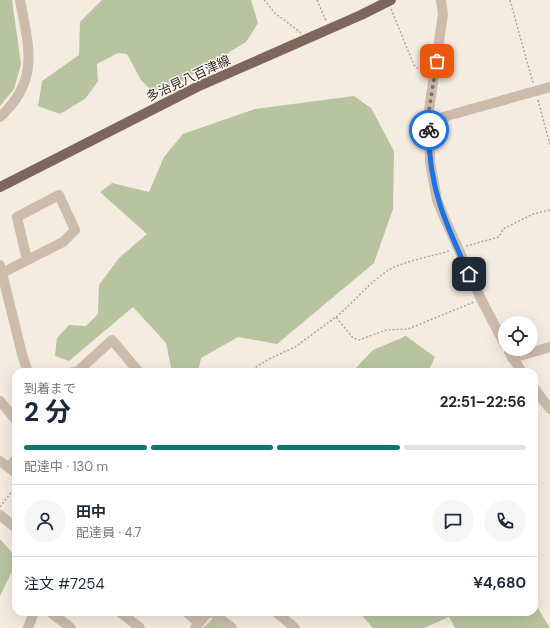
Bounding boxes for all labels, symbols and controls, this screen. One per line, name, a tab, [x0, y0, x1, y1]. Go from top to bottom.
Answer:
pin	[420, 44, 454, 78]
icon: bag	[426, 50, 448, 72]
street label: 多治見八百津線	[143, 52, 233, 105]
courier	[409, 110, 449, 150]
icon: bike	[418, 119, 440, 141]
pin	[452, 257, 486, 291]
icon: home	[458, 263, 480, 285]
map controls	[498, 316, 538, 356]
button: locate	[498, 316, 538, 356]
text: 到着まで	[24, 380, 76, 397]
text: 22:51–22:56	[440, 392, 526, 412]
text: 2 分	[24, 395, 71, 429]
text: 配達中 · 130 m	[24, 458, 108, 475]
button: person	[24, 500, 66, 542]
button: chat	[432, 500, 474, 542]
button: phone	[484, 500, 526, 542]
text: 田中	[76, 502, 106, 522]
text: 配達員 · 4.7	[76, 524, 142, 541]
text: ¥4,680	[473, 573, 526, 593]
text: 注文 #7254	[24, 574, 105, 594]

